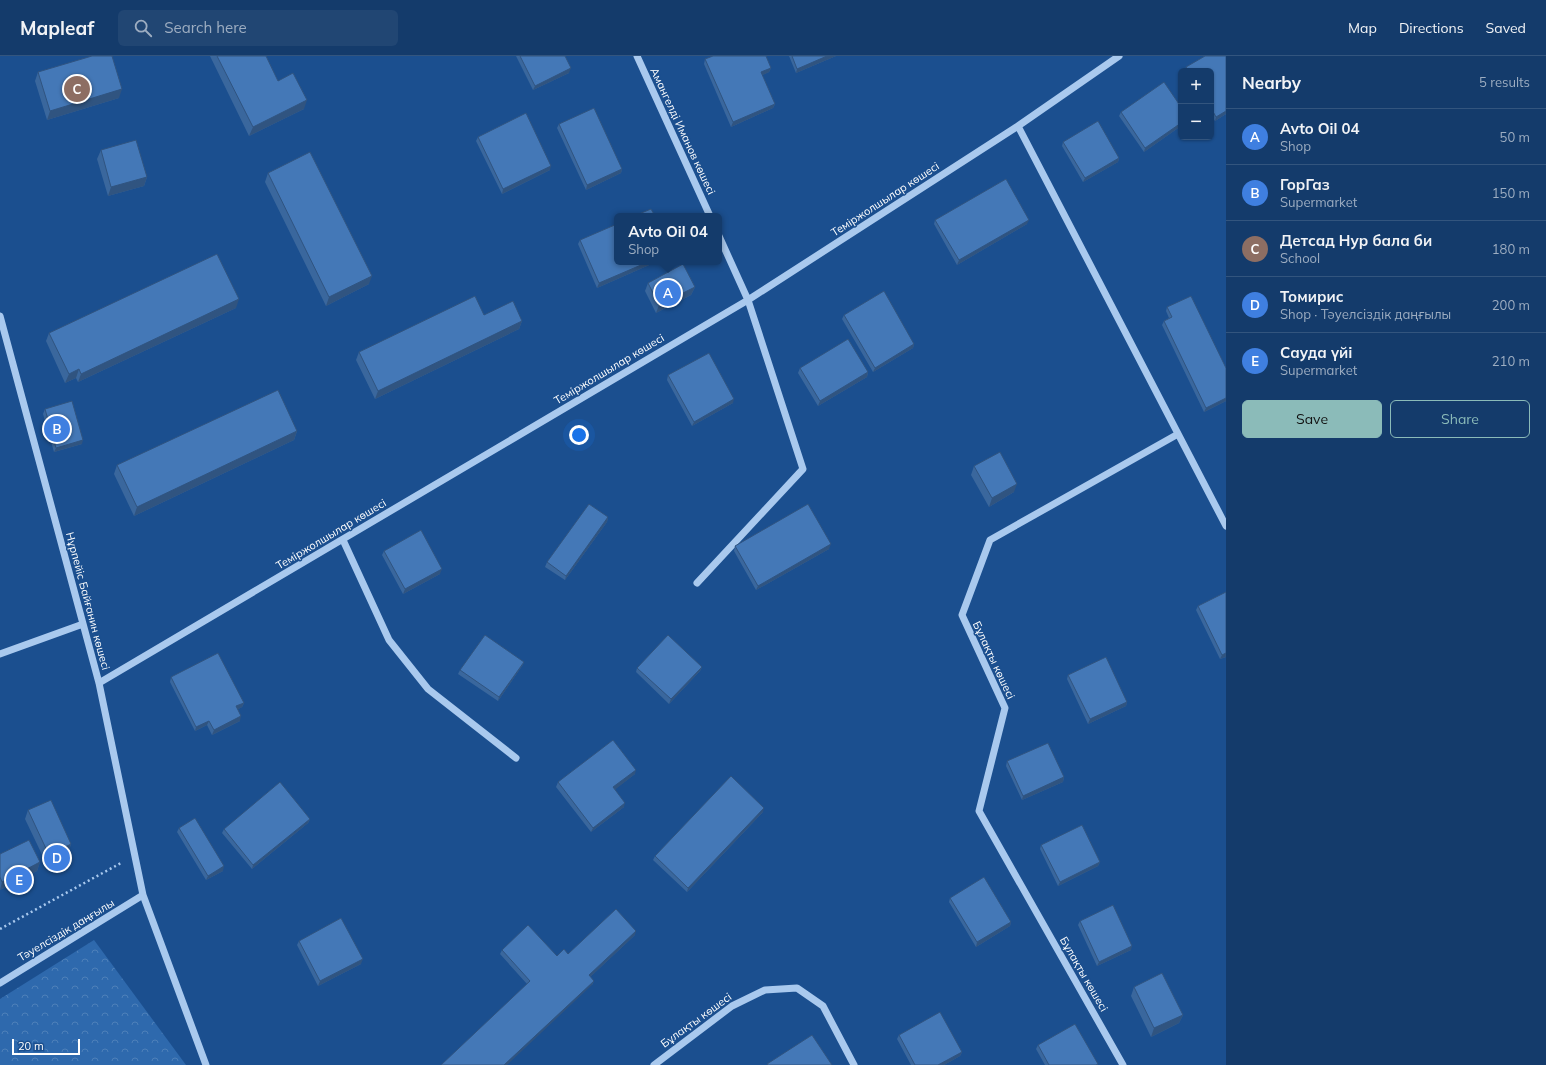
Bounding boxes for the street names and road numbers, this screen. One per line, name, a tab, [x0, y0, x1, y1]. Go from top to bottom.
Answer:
street label: Амангелді Иманов көшесі	[647, 65, 719, 197]
street label: Теміржолшылар көшесі	[828, 159, 942, 239]
street label: Теміржолшылар көшесі	[551, 331, 667, 407]
street label: Теміржолшылар көшесі	[273, 496, 389, 572]
street label: Нұрпейіс Байғанин көшесі	[63, 531, 113, 671]
street label: Бұлақты көшесі	[970, 619, 1018, 701]
street label: Тәуелсіздік даңғылы	[15, 896, 117, 964]
street label: Бұлақты көшесі	[1057, 934, 1111, 1014]
street label: Бұлақты көшесі	[658, 990, 734, 1050]

